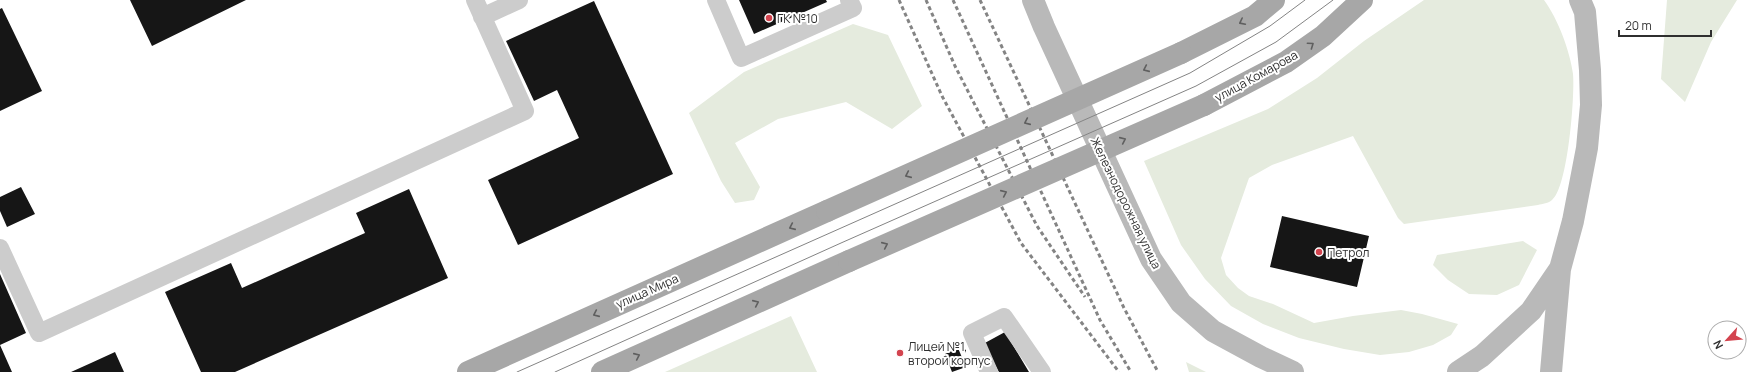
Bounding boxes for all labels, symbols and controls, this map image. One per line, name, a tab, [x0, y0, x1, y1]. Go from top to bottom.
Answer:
place label: ГК №10	[777, 10, 818, 27]
scale bar	[1619, 12, 1711, 38]
marker: ГК №10	[764, 13, 774, 23]
text: 20 m	[1625, 17, 1652, 34]
one-way arrow	[1239, 18, 1246, 25]
one-way arrow	[1306, 43, 1313, 50]
street label: улица Комарова	[1212, 46, 1300, 106]
one-way arrow	[1142, 64, 1150, 72]
one-way arrow	[1024, 117, 1031, 125]
street label: Железнодорожная улица	[1087, 134, 1165, 272]
one-way arrow	[1119, 137, 1126, 145]
one-way arrow	[905, 170, 913, 178]
one-way arrow	[999, 190, 1007, 198]
one-way arrow	[788, 222, 796, 230]
one-way arrow	[880, 242, 888, 250]
place label: Петрол	[1327, 244, 1370, 261]
marker: Петрол	[1314, 247, 1324, 257]
street label: улица Мира	[613, 270, 681, 312]
one-way arrow	[752, 300, 759, 308]
one-way arrow	[593, 310, 600, 318]
north arrow	[1707, 320, 1747, 360]
place label: Лицей №1, второй корпус	[908, 338, 991, 369]
text: N	[1709, 338, 1726, 352]
marker: Лицей №1, второй корпус	[895, 348, 905, 358]
one-way arrow	[633, 353, 641, 361]

